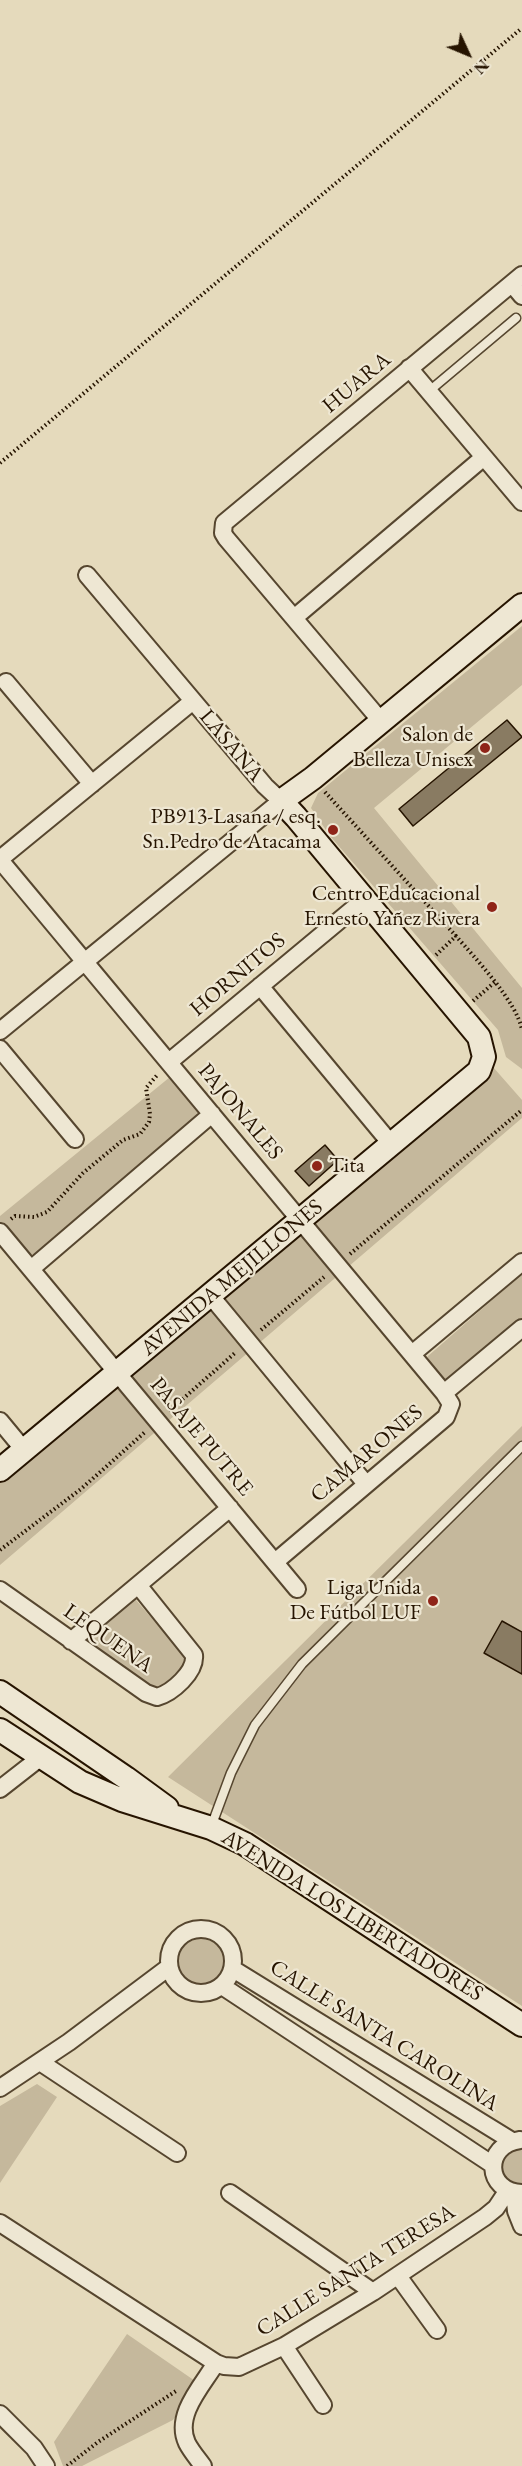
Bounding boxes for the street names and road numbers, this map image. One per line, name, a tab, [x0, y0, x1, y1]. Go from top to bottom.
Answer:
street label: HUARA	[317, 347, 397, 419]
street label: LASANA	[193, 705, 269, 787]
street label: HORNITOS	[185, 927, 291, 1023]
street label: PAJONALES	[192, 1058, 288, 1166]
street label: AVENIDA MEJILLONES	[136, 1194, 328, 1362]
street label: PASAJE PUTRE	[144, 1372, 258, 1502]
street label: CAMARONES	[305, 1399, 429, 1509]
street label: LEQUENA	[58, 1599, 158, 1679]
street label: AVENIDA LOS LIBERTADORES	[217, 1825, 487, 2007]
street label: CALLE SANTA CAROLINA	[265, 1955, 503, 2117]
street label: CALLE SANTA TERESA	[252, 2199, 460, 2343]

